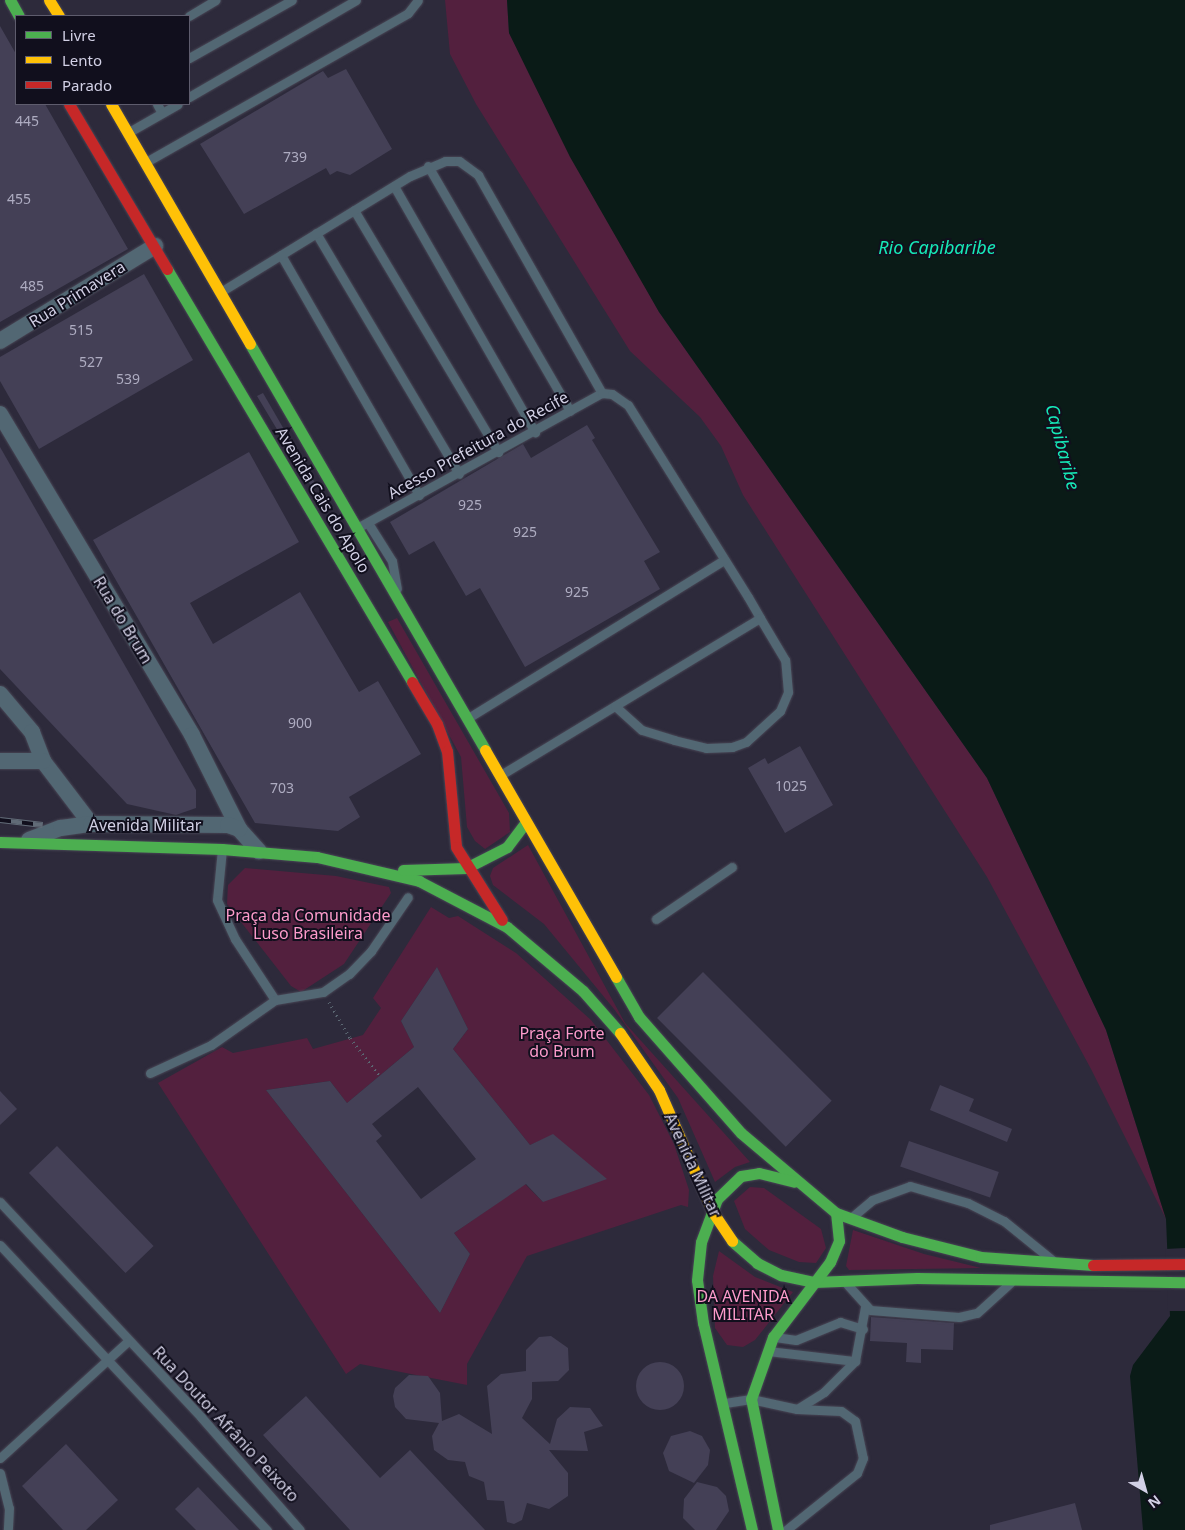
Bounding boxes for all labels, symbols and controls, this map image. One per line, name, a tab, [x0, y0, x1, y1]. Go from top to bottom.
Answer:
legend	[15, 15, 190, 105]
text: Livre	[62, 25, 96, 45]
text: Lento	[62, 50, 102, 70]
text: Parado	[62, 75, 112, 95]
house number: 445	[15, 113, 39, 129]
house number: 739	[283, 149, 307, 165]
house number: 455	[7, 191, 31, 207]
water label: Rio Capibaribe	[878, 236, 996, 258]
street label: Rua Primavera	[25, 257, 129, 331]
house number: 485	[20, 278, 44, 294]
house number: 515	[69, 322, 93, 338]
house number: 527	[79, 354, 103, 370]
house number: 539	[116, 371, 140, 387]
street label: Acesso Prefeitura do Recife	[384, 387, 572, 503]
water label: Capibaribe	[1041, 402, 1085, 492]
street label: Avenida Cais do Apolo	[272, 424, 374, 576]
house number: 925	[458, 497, 482, 513]
house number: 925	[513, 524, 537, 540]
street label: Rua do Brum	[89, 573, 157, 667]
house number: 925	[565, 584, 589, 600]
house number: 900	[288, 715, 312, 731]
house number: 1025	[775, 778, 807, 794]
house number: 703	[270, 780, 294, 796]
street label: Avenida Militar	[89, 815, 201, 835]
park label: Praça da Comunidade Luso Brasileira	[225, 905, 391, 943]
park label: Praça Forte do Brum	[519, 1023, 605, 1061]
street label: Avenida Militar	[661, 1110, 725, 1220]
park label: DA AVENIDA MILITAR	[697, 1286, 789, 1324]
street label: Rua Doutor Afrânio Peixoto	[149, 1342, 303, 1506]
north arrow	[1120, 1465, 1170, 1515]
text: N	[1144, 1491, 1165, 1513]

